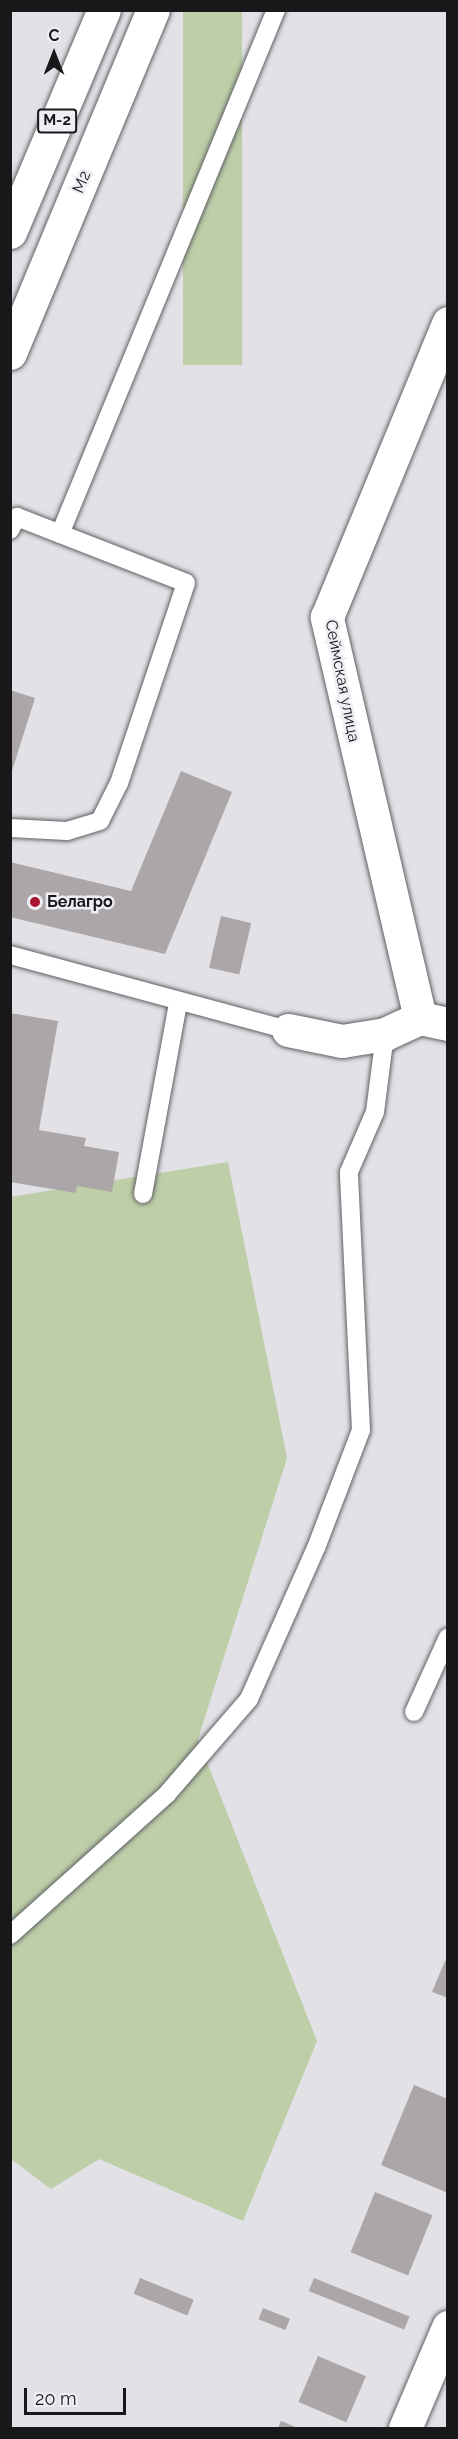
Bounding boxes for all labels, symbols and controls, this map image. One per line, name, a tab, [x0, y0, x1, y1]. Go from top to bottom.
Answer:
north arrow	[24, 24, 84, 84]
text: С	[49, 26, 59, 45]
road number: М-2	[36, 109, 78, 133]
street label: М2	[69, 168, 95, 196]
street label: Сеймская улица	[321, 618, 363, 744]
place label: Белагро	[47, 892, 113, 912]
marker: Белагро	[28, 895, 42, 909]
scale bar	[27, 2376, 129, 2414]
text: 20 m	[35, 2388, 77, 2409]

